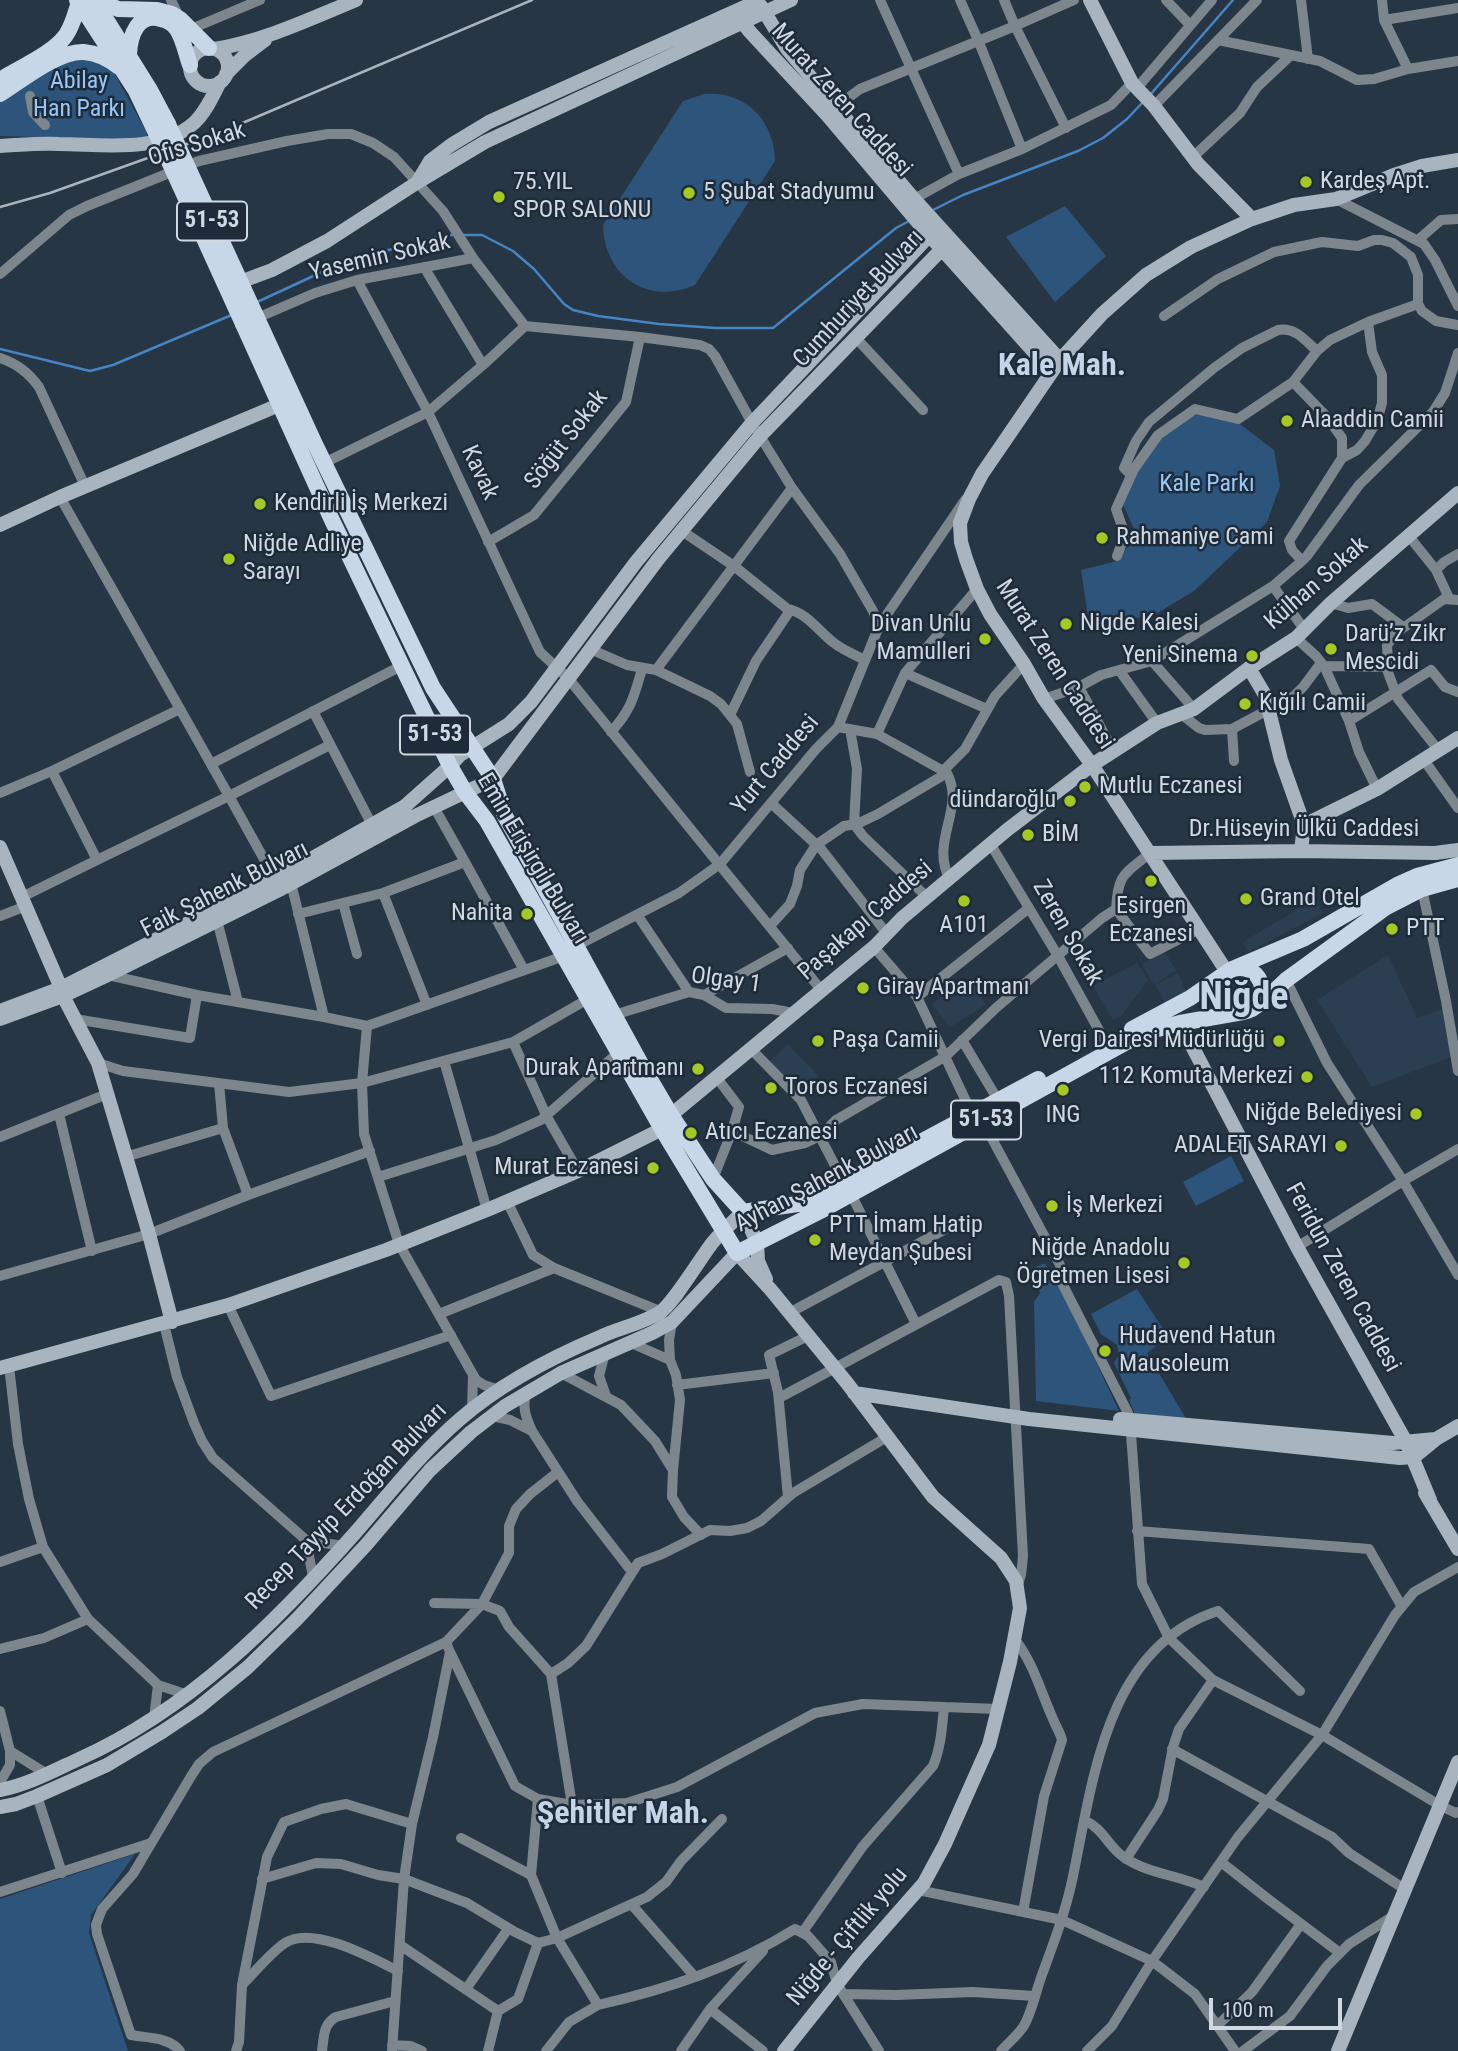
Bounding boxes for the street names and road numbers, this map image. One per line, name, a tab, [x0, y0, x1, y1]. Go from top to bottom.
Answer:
street label: Murat Zeren Caddesi	[765, 18, 917, 184]
street label: Ofis Sokak	[145, 117, 249, 173]
road number: 51-53	[177, 202, 247, 241]
street label: Cumhuriyet Bulvarı	[788, 224, 930, 374]
street label: Yasemin Sokak	[307, 228, 453, 288]
street label: Söğüt Sokak	[519, 385, 615, 495]
street label: Kavak	[454, 441, 504, 505]
street label: Külhan Sokak	[1259, 531, 1375, 637]
street label: Murat Zeren Caddesi	[988, 575, 1120, 755]
street label: Yurt Caddesi	[726, 709, 826, 821]
road number: 51-53	[400, 716, 470, 754]
street label: Emin Erişirgil Bulvarı	[470, 768, 594, 950]
street label: Dr.Hüseyin Ülkü Caddesi	[1189, 816, 1419, 844]
street label: Faik Şahenk Bulvarı	[137, 835, 313, 945]
street label: Paşakapı Caddesi	[793, 855, 939, 987]
street label: Zeren Sokak	[1025, 875, 1109, 991]
street label: Olgay 1	[689, 962, 763, 1000]
road number: 51-53	[951, 1100, 1021, 1140]
street label: Ayhan Şahenk Bulvarı	[731, 1119, 923, 1239]
street label: Feridun Zeren Caddesi	[1278, 1178, 1406, 1378]
street label: Recep Tayyip Erdoğan Bulvarı	[240, 1397, 454, 1617]
street label: Niğde - Çiftlik yolu	[782, 1862, 914, 2012]

